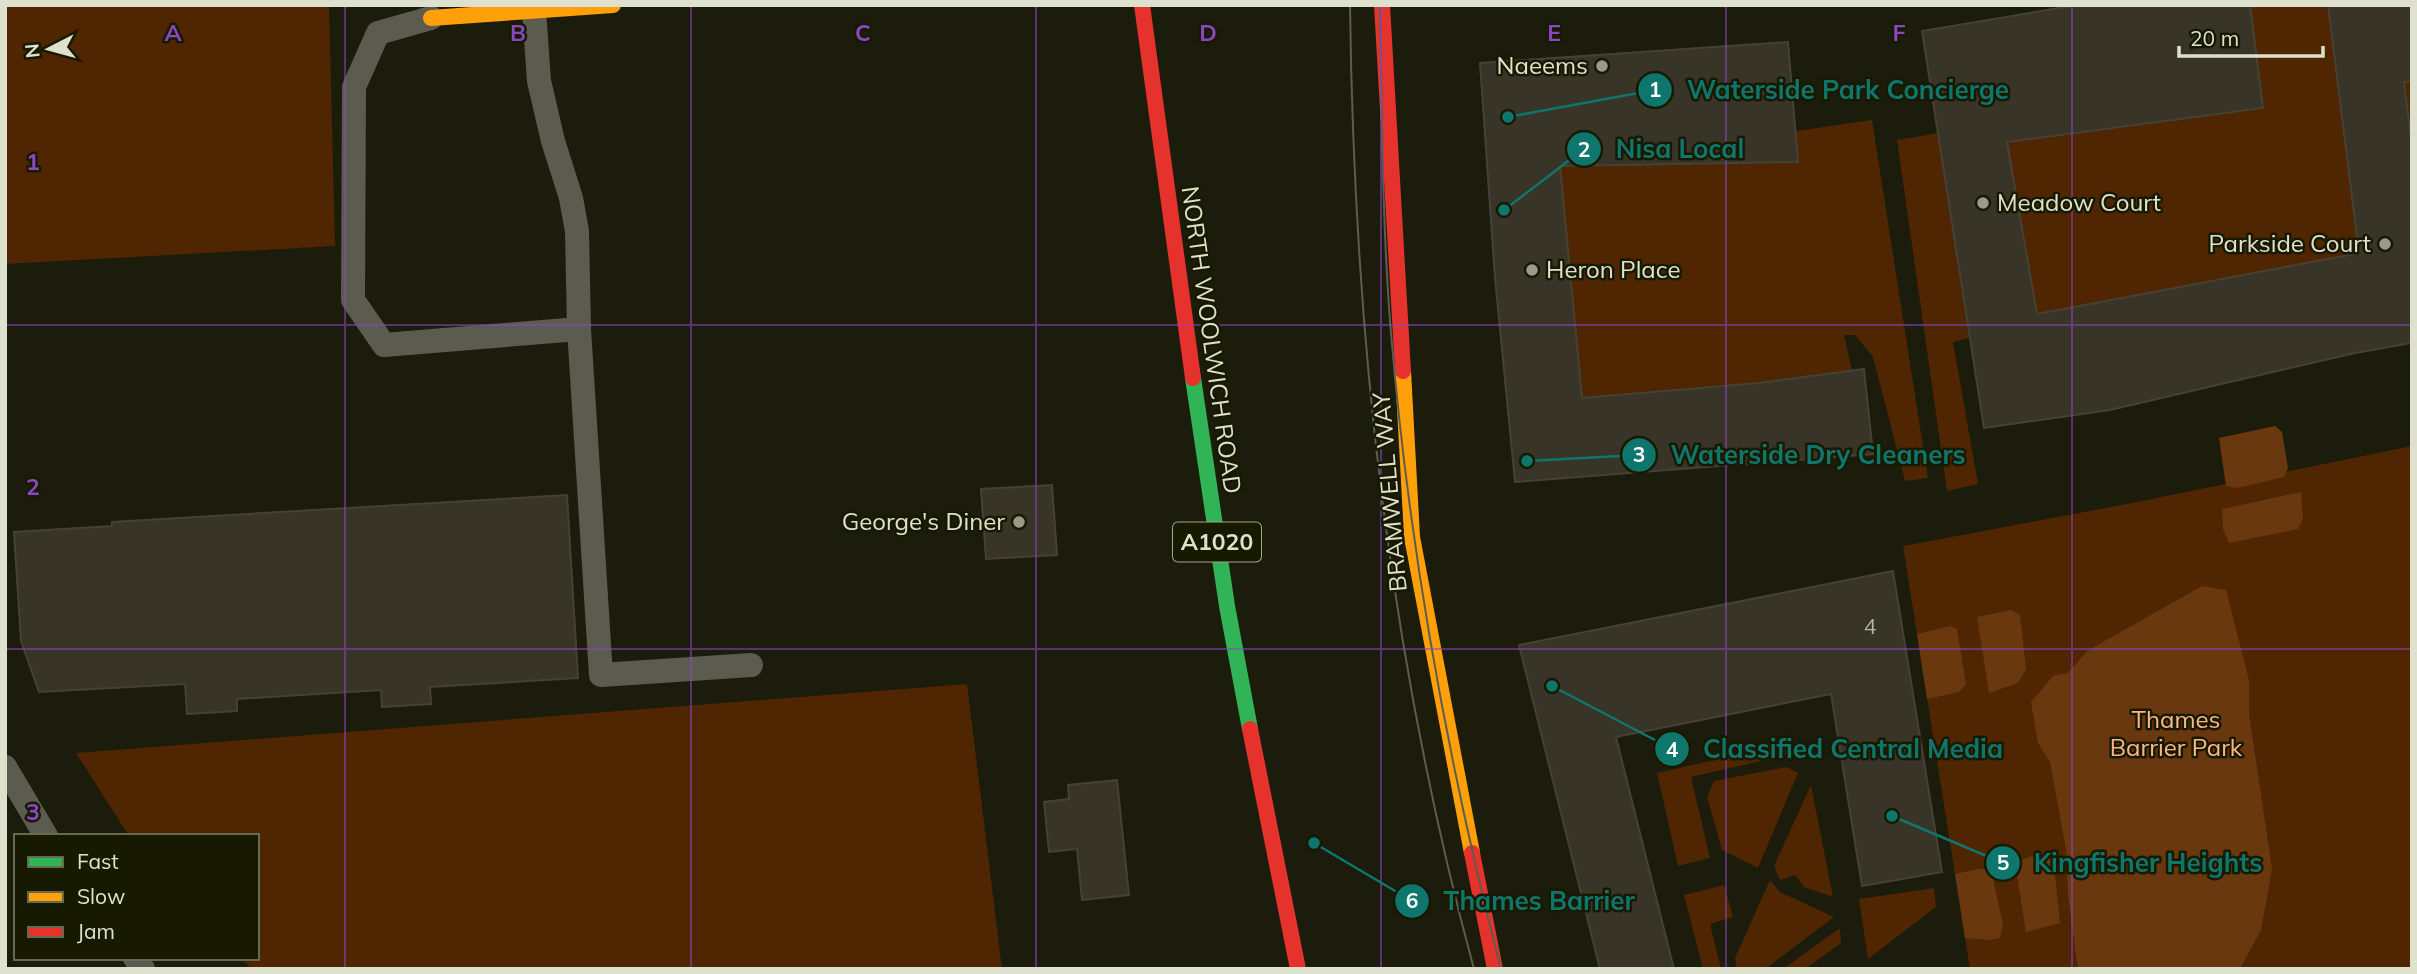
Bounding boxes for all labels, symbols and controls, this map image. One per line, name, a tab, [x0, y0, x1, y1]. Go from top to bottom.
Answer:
north arrow	[14, 14, 84, 84]
scale bar	[2179, 14, 2322, 58]
text: A	[164, 18, 182, 47]
text: B	[510, 18, 526, 47]
text: C	[855, 18, 871, 47]
text: D	[1199, 18, 1217, 47]
text: E	[1547, 18, 1561, 47]
text: F	[1892, 18, 1906, 47]
text: 20 m	[2190, 25, 2239, 51]
text: N	[19, 42, 45, 59]
place label: Naeems	[1497, 50, 1588, 80]
marker: Naeems	[1594, 58, 1610, 74]
callout: Waterside Park Concierge	[1638, 66, 2023, 113]
text: Waterside Park Concierge	[1687, 73, 2009, 106]
text: 1	[1649, 76, 1661, 102]
callout: Nisa Local	[1567, 126, 1758, 173]
text: Nisa Local	[1616, 132, 1744, 165]
text: 2	[1578, 136, 1590, 162]
text: 1	[26, 147, 40, 176]
street label: NORTH WOOLWICH ROAD	[1176, 184, 1248, 495]
place label: Meadow Court	[1997, 187, 2161, 217]
marker: Meadow Court	[1975, 195, 1991, 211]
place label: Parkside Court	[2208, 228, 2371, 258]
marker: Parkside Court	[2377, 236, 2393, 252]
place label: Heron Place	[1546, 254, 1680, 284]
marker: Heron Place	[1524, 262, 1540, 278]
street label: BRAMWELL WAY	[1365, 391, 1413, 593]
callout: Waterside Dry Cleaners	[1622, 431, 1980, 478]
text: Waterside Dry Cleaners	[1670, 438, 1966, 471]
text: 3	[1633, 441, 1645, 467]
text: 2	[26, 472, 40, 501]
place label: George's Diner	[842, 506, 1005, 536]
marker: George's Diner	[1011, 514, 1027, 530]
road number: A1020	[1173, 522, 1261, 562]
house number: 4	[1864, 613, 1877, 639]
park label: Thames Barrier Park	[2110, 704, 2243, 762]
callout: Classified Central Media	[1654, 726, 2017, 773]
text: Classified Central Media	[1703, 732, 2003, 765]
text: 4	[1666, 736, 1679, 762]
text: 3	[26, 797, 40, 826]
legend	[14, 834, 259, 960]
callout: Kingfisher Heights	[1985, 839, 2277, 886]
text: Kingfisher Heights	[2034, 846, 2262, 879]
text: Fast	[77, 848, 119, 874]
text: 5	[1997, 849, 2009, 875]
callout: Thames Barrier	[1394, 877, 1649, 924]
text: Slow	[77, 883, 125, 909]
text: Thames Barrier	[1443, 884, 1635, 917]
text: 6	[1406, 887, 1418, 913]
text: Jam	[77, 918, 115, 944]

